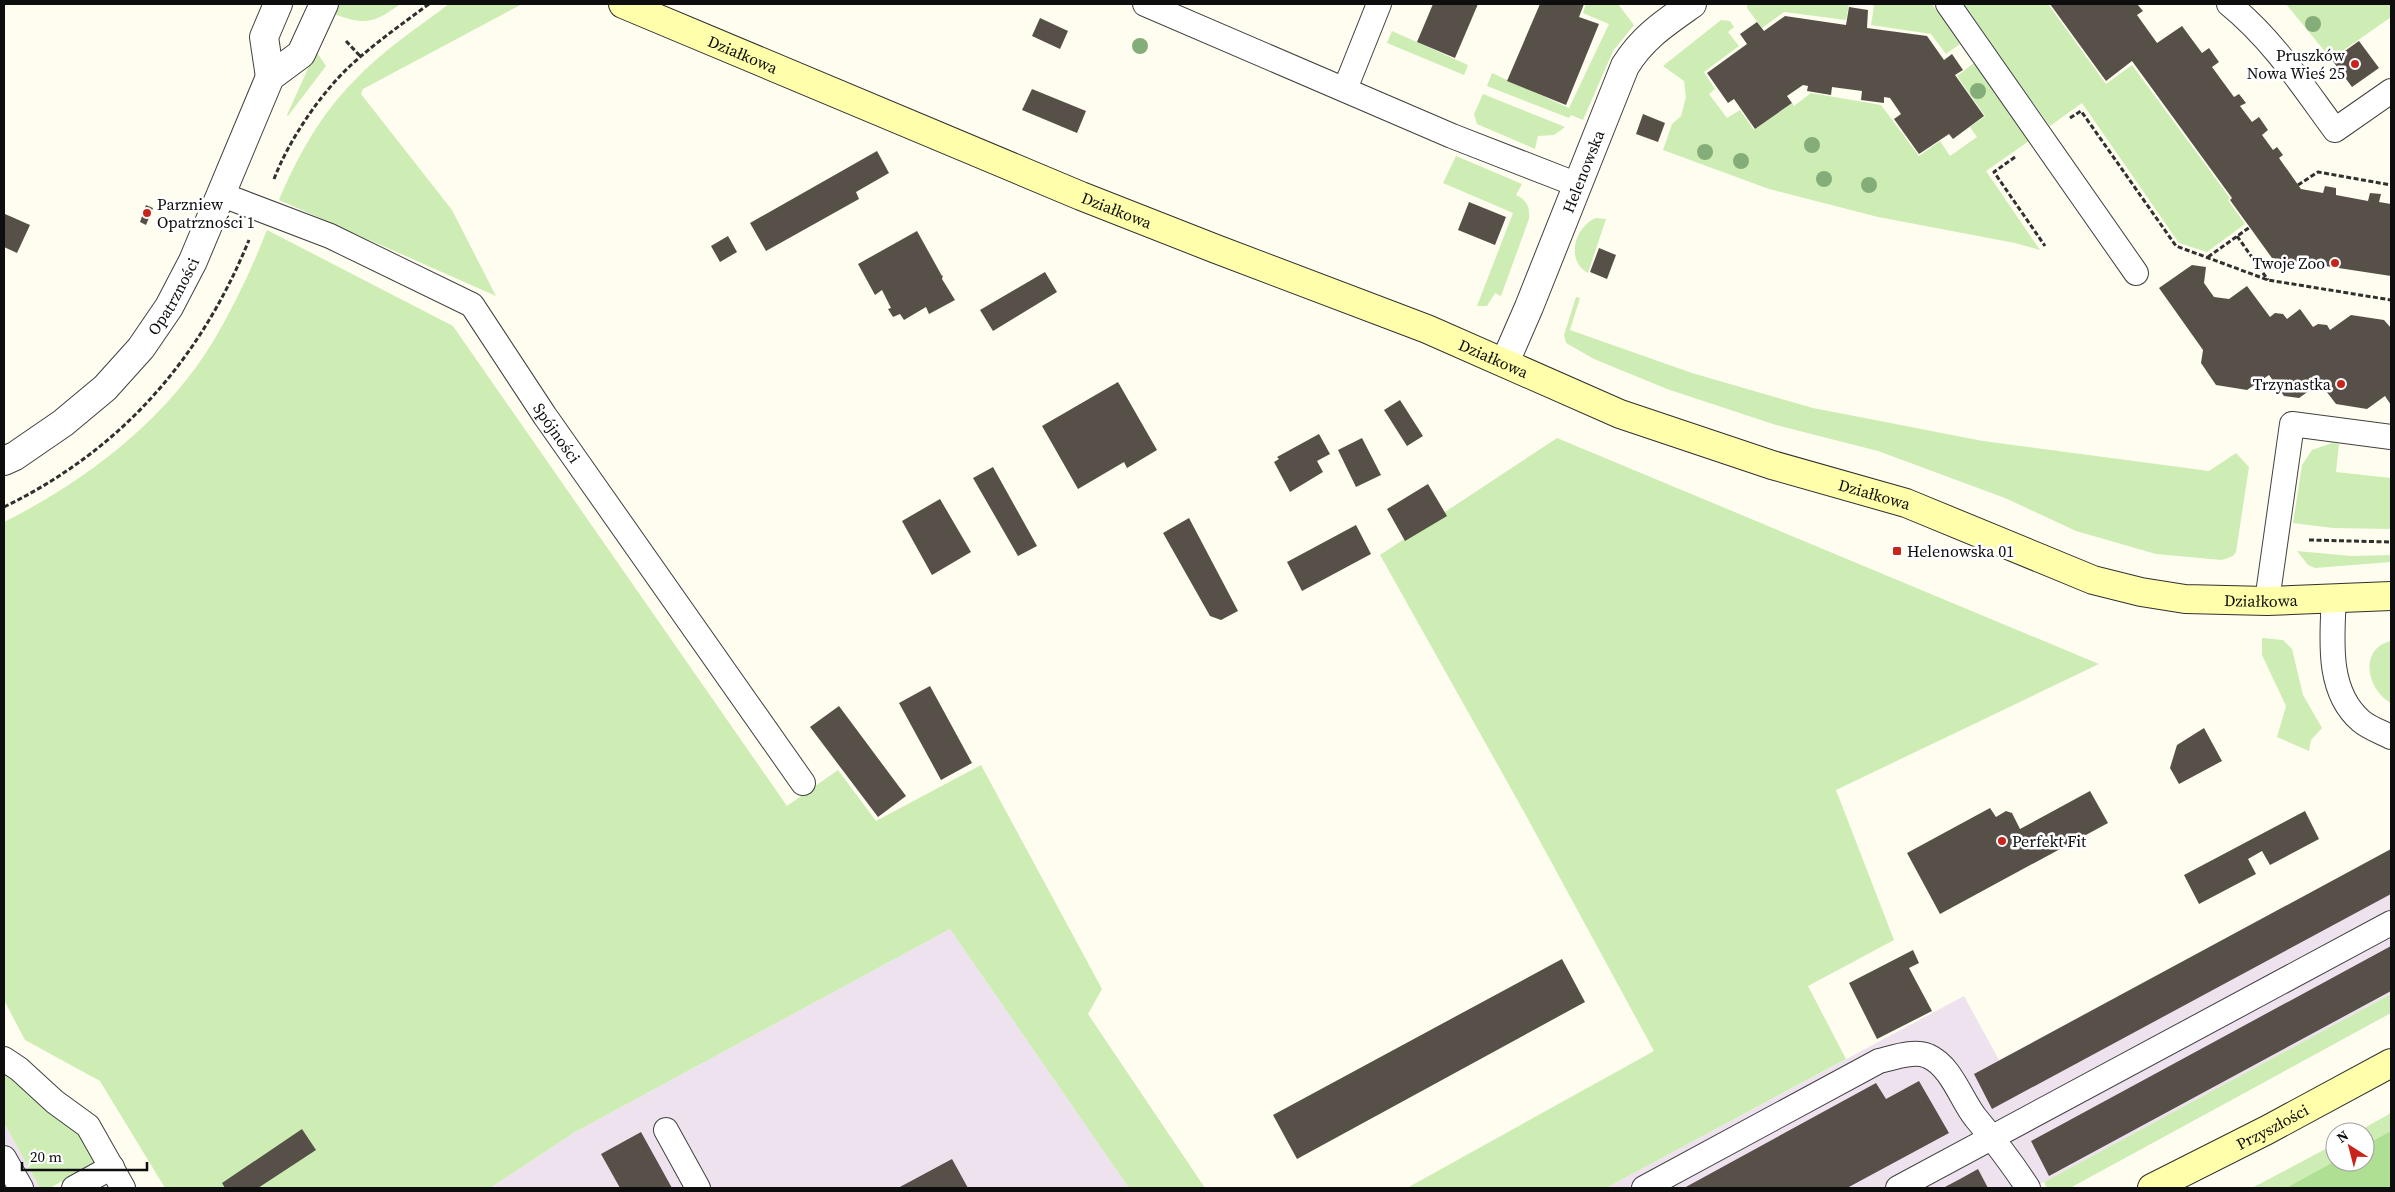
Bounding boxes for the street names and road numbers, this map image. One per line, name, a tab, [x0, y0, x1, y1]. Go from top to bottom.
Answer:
street label: Działkowa	[705, 30, 782, 79]
street label: Helenowska	[1557, 126, 1610, 216]
street label: Działkowa	[1078, 186, 1156, 234]
street label: Opatrzności	[142, 254, 204, 339]
street label: Działkowa	[1455, 333, 1532, 384]
street label: Spójności	[528, 398, 586, 467]
street label: Działkowa	[1836, 473, 1914, 515]
street label: Działkowa	[2224, 589, 2299, 612]
street label: Przyszłości	[2232, 1099, 2313, 1155]

